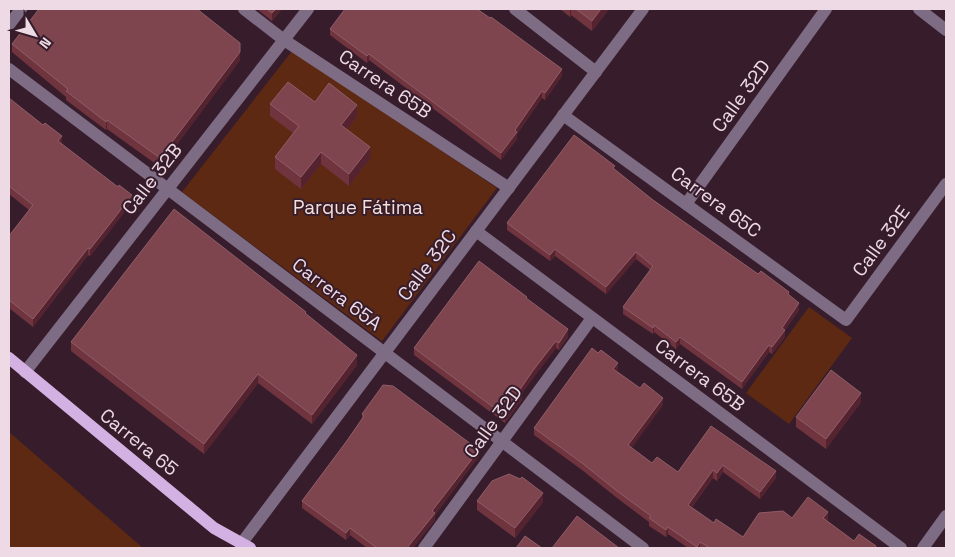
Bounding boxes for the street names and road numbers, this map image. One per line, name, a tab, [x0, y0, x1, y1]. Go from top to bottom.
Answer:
street label: Carrera 65B	[334, 44, 436, 124]
street label: Calle 32D	[706, 55, 776, 137]
street label: Calle 32B	[116, 138, 188, 220]
street label: Carrera 65C	[666, 161, 766, 243]
street label: Calle 32E	[847, 200, 915, 282]
street label: Calle 32C	[392, 224, 462, 306]
street label: Carrera 65A	[287, 252, 387, 336]
street label: Carrera 65B	[650, 333, 750, 417]
street label: Calle 32D	[458, 381, 528, 463]
street label: Carrera 65	[95, 403, 183, 481]

